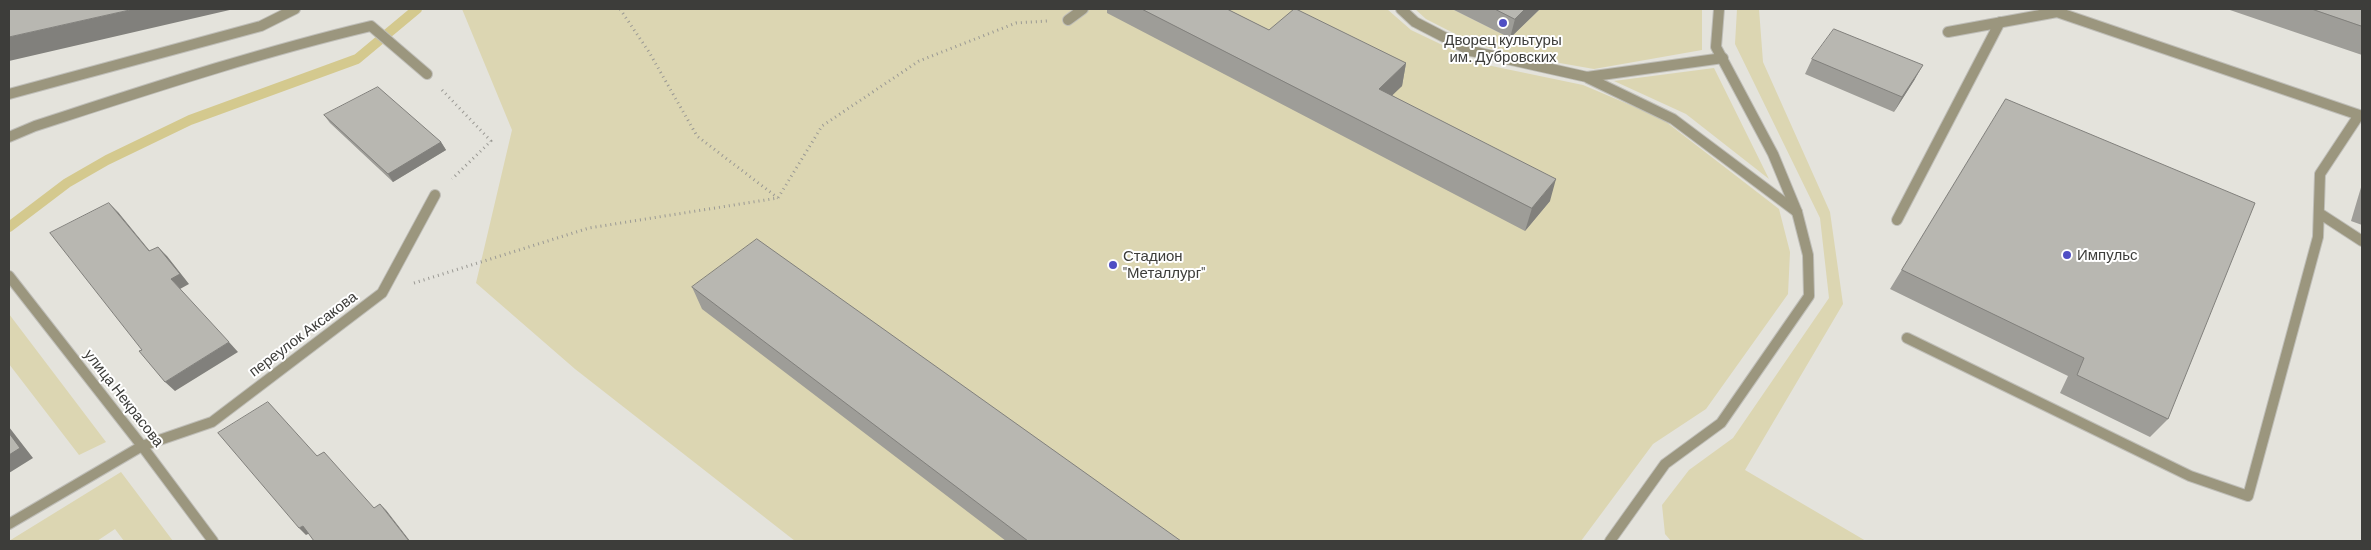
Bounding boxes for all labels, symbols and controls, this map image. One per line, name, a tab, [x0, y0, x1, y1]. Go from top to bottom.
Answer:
marker: Дворец культуры им. Дубровских	[1497, 17, 1509, 29]
place label: Дворец культуры им. Дубровских	[1444, 31, 1562, 66]
place label: Импульс	[2077, 246, 2137, 264]
place label: Стадион "Металлург"	[1123, 247, 1205, 282]
marker: Импульс	[2061, 249, 2073, 261]
marker: Стадион "Металлург"	[1107, 259, 1119, 271]
street label: переулок Аксакова	[245, 287, 361, 381]
street label: улица Некрасова	[80, 346, 168, 450]

